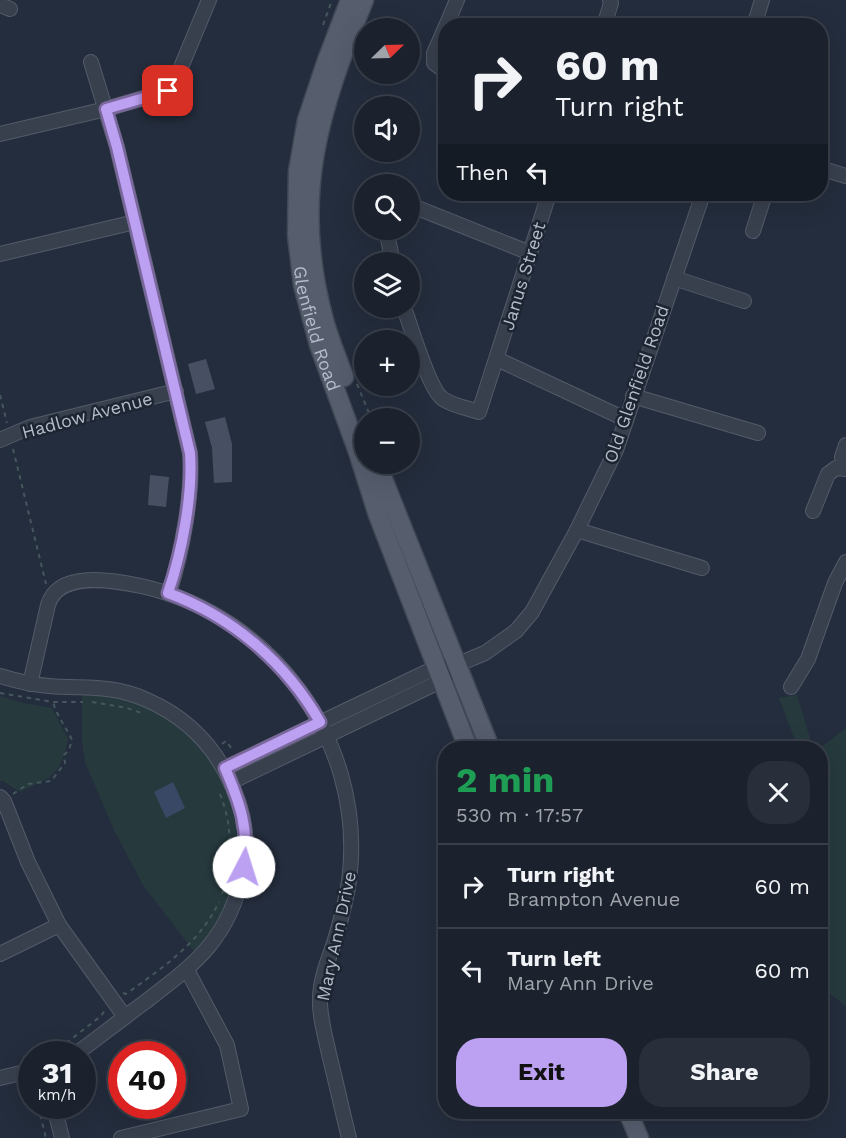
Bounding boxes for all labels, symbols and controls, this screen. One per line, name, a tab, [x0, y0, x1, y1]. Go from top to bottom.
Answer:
north arrow	[354, 18, 420, 84]
map controls	[354, 18, 420, 474]
text: 60 m	[555, 41, 659, 90]
icon: right	[456, 42, 534, 120]
pin	[142, 65, 193, 116]
icon: arrive	[151, 74, 184, 107]
text: Turn right	[555, 91, 684, 123]
button: sound	[354, 96, 420, 162]
icon: left	[521, 156, 554, 189]
text: Then	[456, 160, 509, 185]
button: search	[354, 174, 420, 240]
street label: Janus Street	[497, 219, 550, 333]
button: layers	[354, 252, 420, 318]
street label: Glenfield Road	[290, 265, 345, 394]
street label: Old Glenfield Road	[599, 302, 673, 466]
button: +	[354, 330, 420, 396]
street label: Hadlow Avenue	[19, 387, 155, 443]
button: −	[354, 408, 420, 474]
text: 2 min	[456, 759, 554, 801]
button: close	[747, 761, 810, 824]
text: 530 m · 17:57	[456, 803, 583, 827]
position arrow	[212, 835, 276, 899]
text: Turn right	[507, 862, 614, 887]
street label: Mary Ann Drive	[312, 869, 360, 1003]
icon: right	[456, 870, 489, 903]
text: 60 m	[754, 874, 810, 899]
text: Brampton Avenue	[507, 887, 680, 911]
text: Turn left	[507, 946, 601, 971]
icon: left	[456, 954, 489, 987]
text: 60 m	[754, 958, 810, 983]
text: Mary Ann Drive	[507, 971, 654, 995]
button: Exit	[456, 1038, 627, 1107]
button: Share	[639, 1038, 810, 1107]
speed limit sign: 40	[108, 1041, 186, 1119]
text: 31	[42, 1055, 72, 1090]
text: km/h	[38, 1086, 76, 1104]

